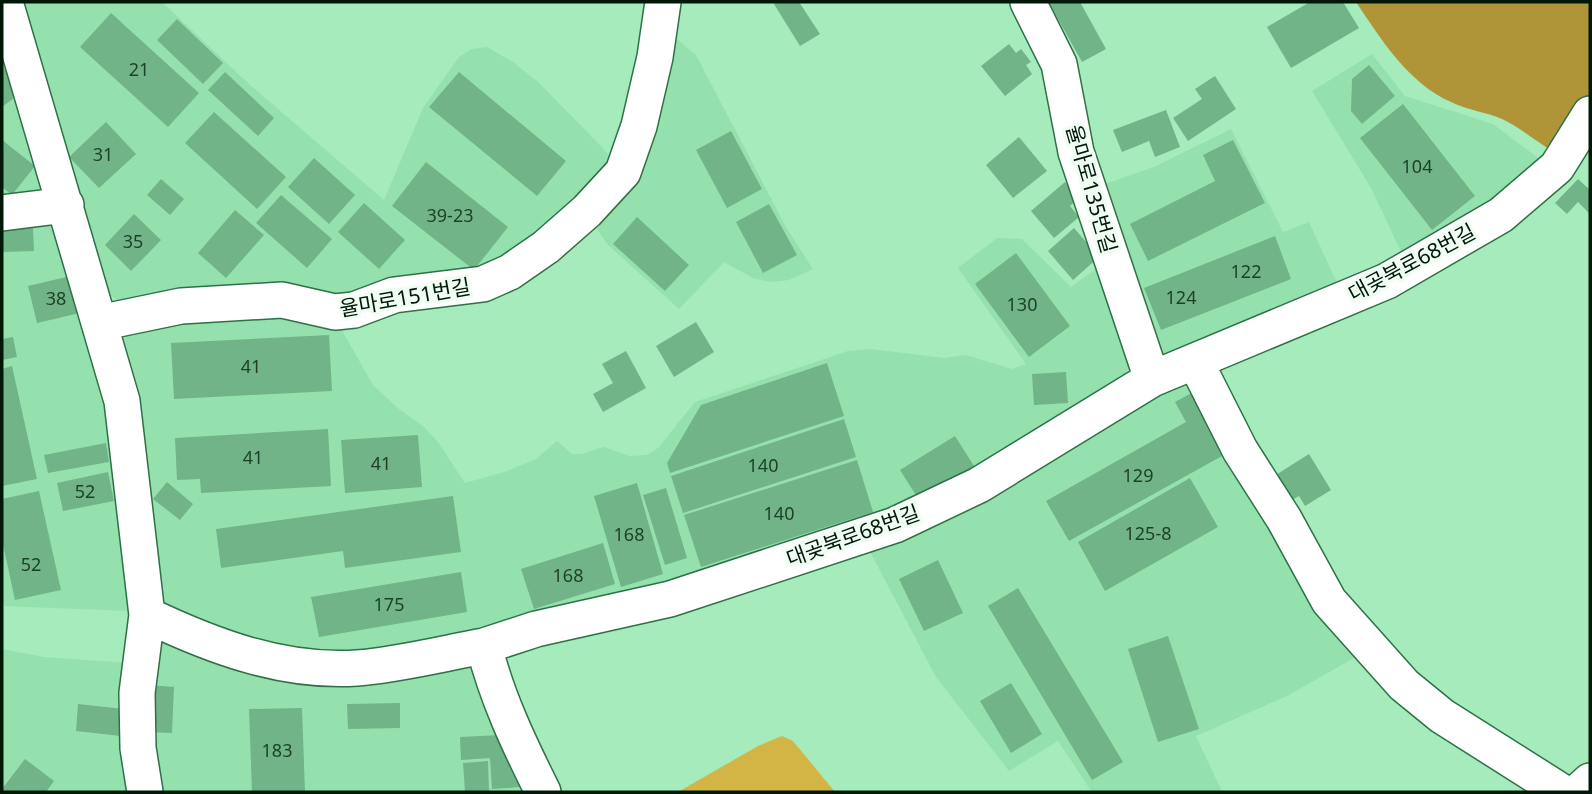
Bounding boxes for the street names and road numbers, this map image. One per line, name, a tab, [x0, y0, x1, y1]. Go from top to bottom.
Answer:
street label: 율마로135번길	[1060, 121, 1124, 256]
street label: 대곶북로68번길	[1343, 217, 1480, 307]
street label: 율마로151번길	[337, 272, 473, 322]
street label: 대곶북로68번길	[782, 498, 923, 572]

